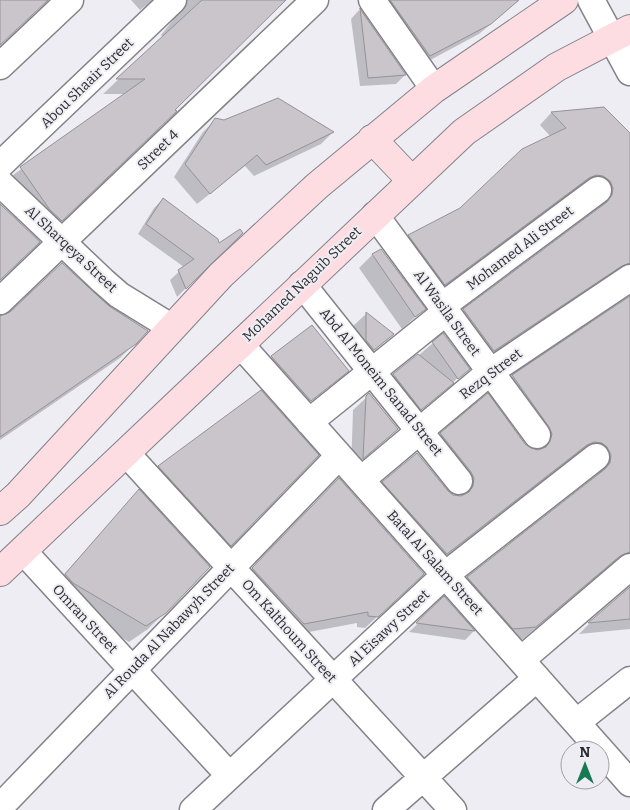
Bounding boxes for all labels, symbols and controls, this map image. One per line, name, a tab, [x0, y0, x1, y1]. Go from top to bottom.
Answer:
street label: Abou Shaair Street	[37, 34, 137, 132]
street label: Street 4	[134, 126, 182, 174]
street label: Al Sharqeya Street	[21, 202, 121, 296]
street label: Mohamed Ali Street	[463, 202, 577, 294]
street label: Mohamed Naguib Street	[239, 223, 365, 345]
street label: Al Wasila Street	[410, 267, 484, 359]
street label: Abd Al Moneim Sanad Street	[316, 305, 446, 459]
street label: Rezq Street	[456, 345, 526, 403]
street label: Batal Al Salam Street	[383, 507, 487, 619]
street label: Al Rouda Al Nabawyh Street	[100, 560, 238, 702]
street label: Om Kalthoum Street	[238, 576, 340, 686]
street label: Omran Street	[49, 581, 121, 657]
street label: Al Eisawy Street	[345, 586, 433, 670]
north arrow	[560, 740, 610, 790]
text: N	[580, 744, 591, 761]

